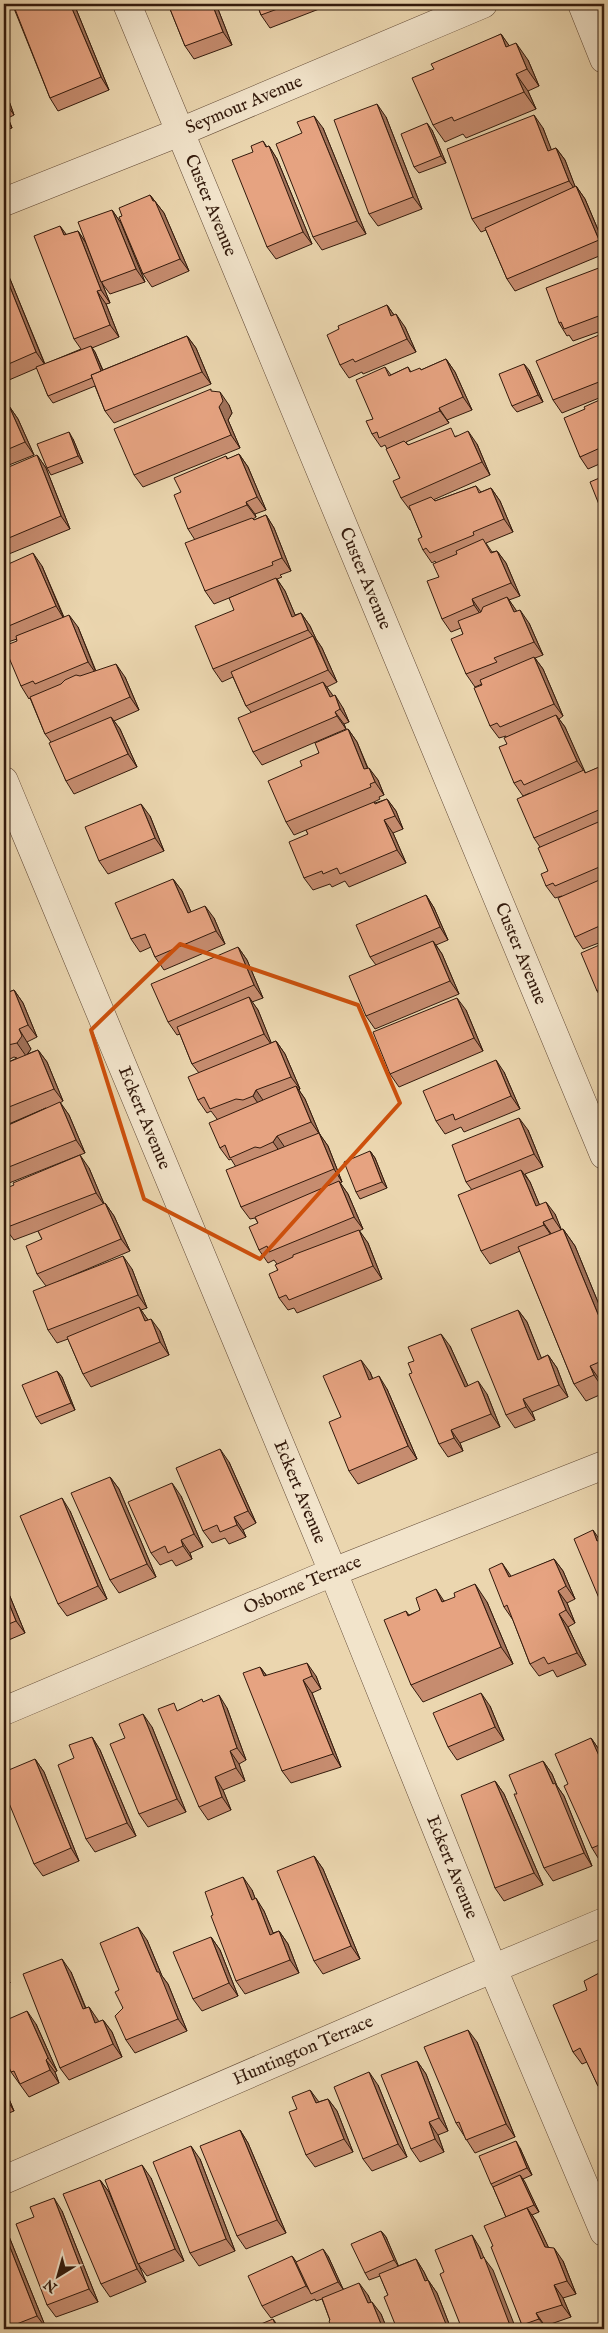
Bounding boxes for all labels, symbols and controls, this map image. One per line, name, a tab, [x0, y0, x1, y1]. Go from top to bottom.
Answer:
street label: Seymour Avenue	[182, 70, 306, 140]
street label: Custer Avenue	[179, 151, 242, 260]
street label: Custer Avenue	[334, 524, 397, 633]
street label: Custer Avenue	[489, 899, 552, 1008]
street label: Eckert Avenue	[112, 1063, 176, 1173]
street label: Eckert Avenue	[268, 1437, 331, 1547]
street label: Osborne Terrace	[240, 1550, 365, 1620]
street label: Eckert Avenue	[421, 1812, 483, 1922]
street label: Huntington Terrace	[229, 2010, 377, 2091]
north arrow	[32, 2250, 82, 2300]
text: N	[41, 2275, 62, 2297]

